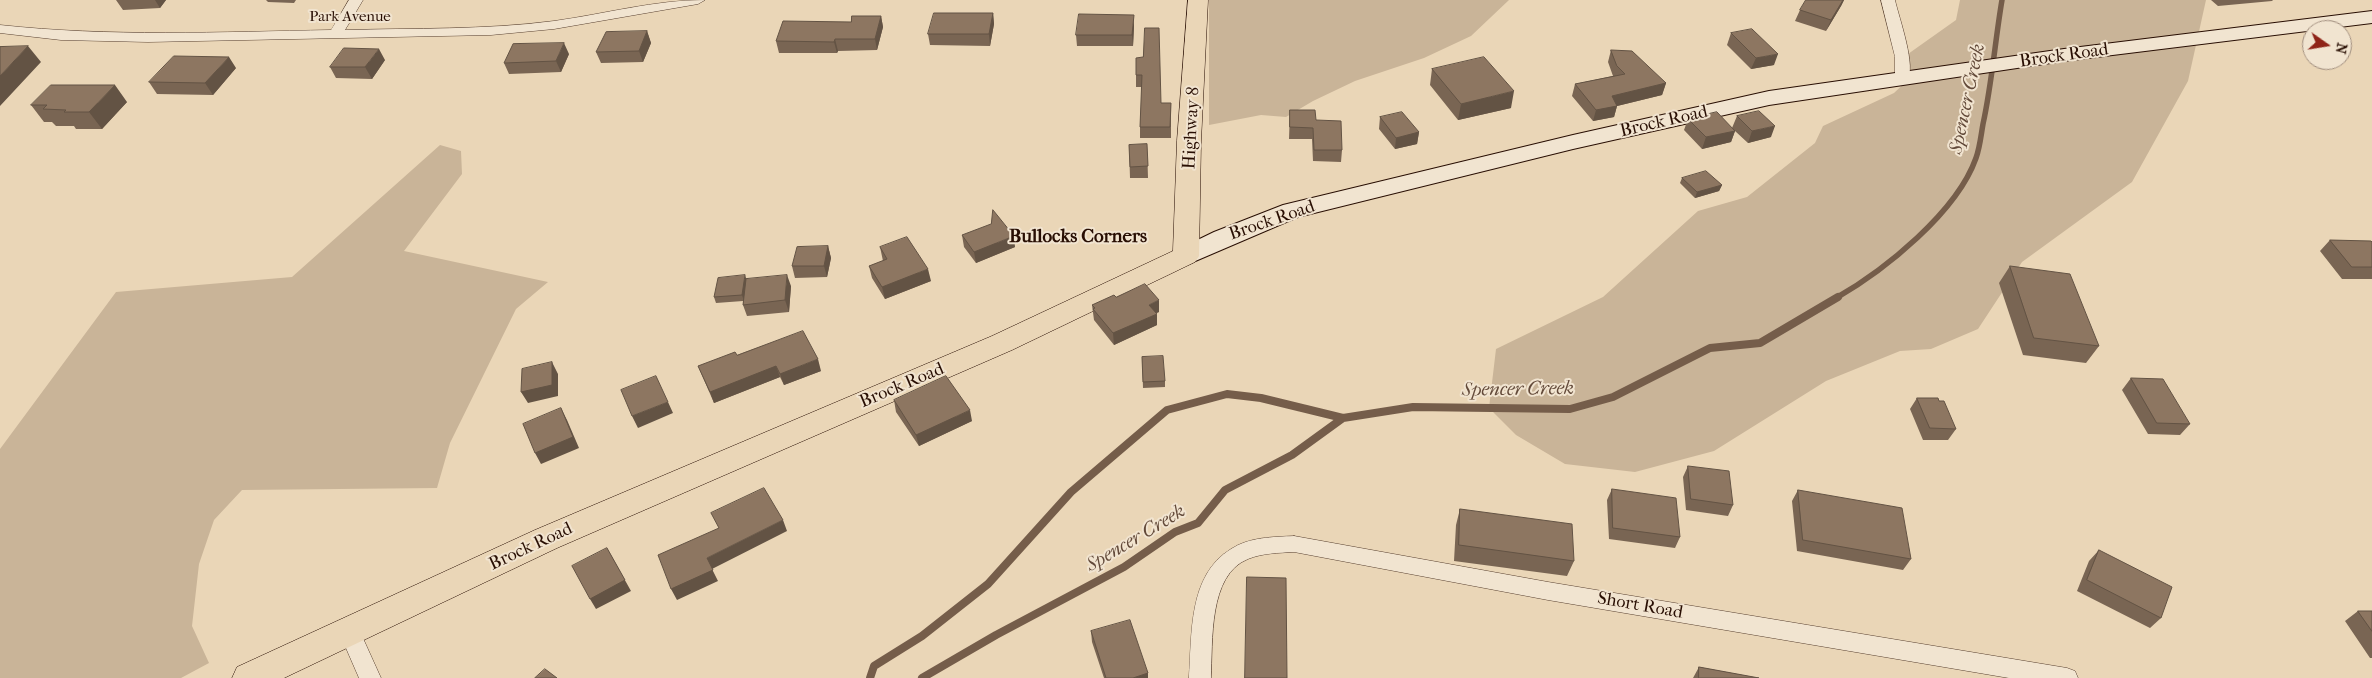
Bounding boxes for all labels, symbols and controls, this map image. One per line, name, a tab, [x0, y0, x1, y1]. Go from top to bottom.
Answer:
street label: Park Avenue	[309, 8, 391, 26]
north arrow	[2302, 20, 2352, 70]
street label: Brock Road	[2018, 39, 2110, 73]
text: N	[2332, 41, 2351, 55]
water label: Spencer Creek	[1945, 42, 1991, 156]
street label: Highway 8	[1179, 86, 1205, 170]
street label: Brock Road	[1618, 101, 1710, 143]
street label: Brock Road	[1226, 196, 1318, 246]
district label: Bullocks Corners	[1009, 226, 1147, 248]
street label: Brock Road	[857, 359, 947, 413]
water label: Spencer Creek	[1462, 378, 1574, 402]
water label: Spencer Creek	[1082, 500, 1190, 578]
street label: Brock Road	[486, 518, 576, 576]
street label: Short Road	[1596, 588, 1684, 624]

